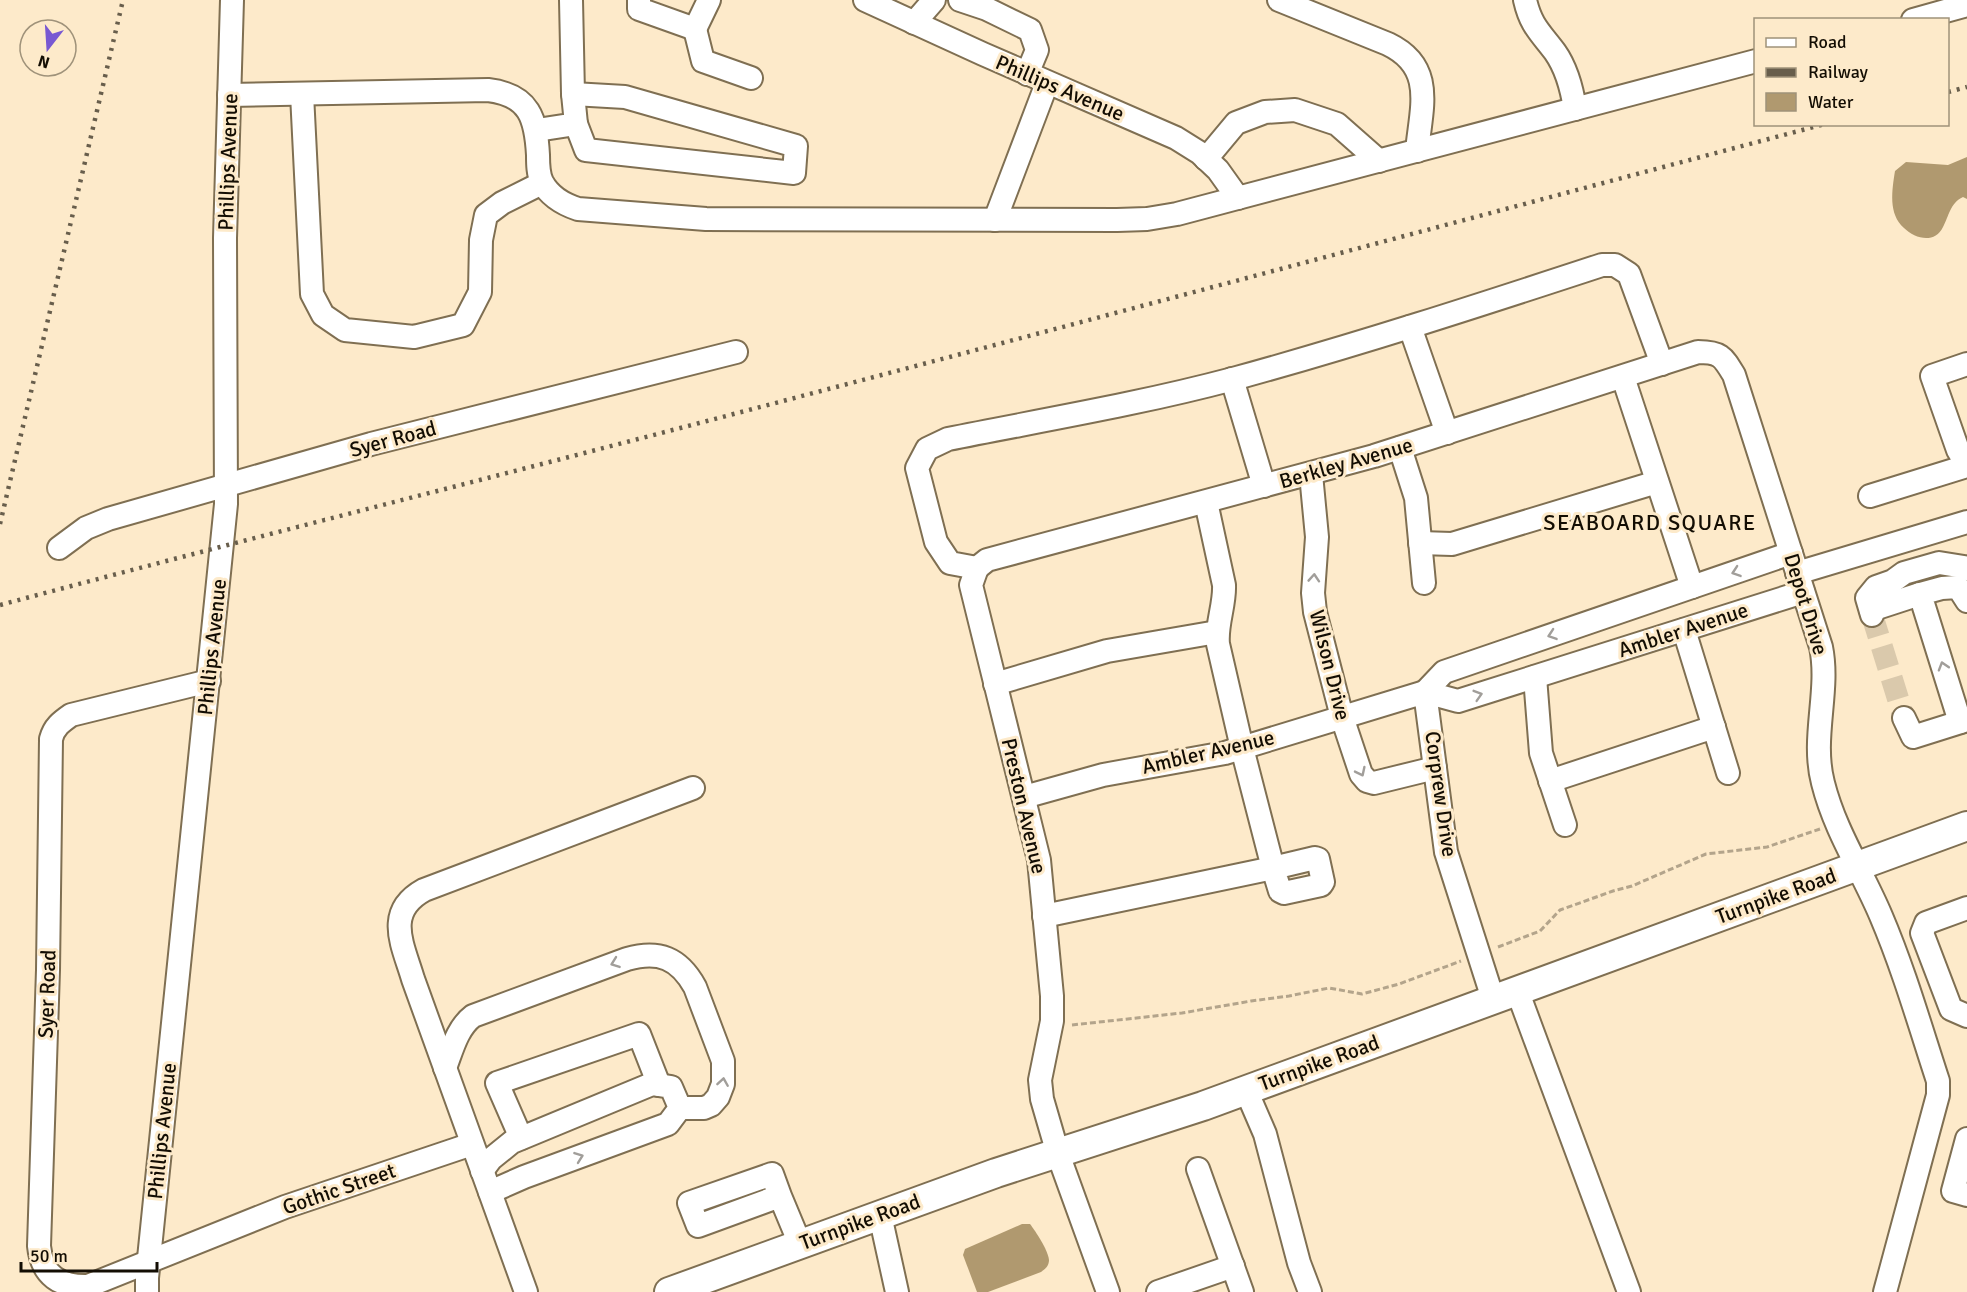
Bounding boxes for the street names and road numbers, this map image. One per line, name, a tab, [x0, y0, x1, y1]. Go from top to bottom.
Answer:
street label: Phillips Avenue	[992, 49, 1128, 127]
street label: Phillips Avenue	[213, 93, 243, 231]
street label: Syer Road	[347, 415, 439, 463]
street label: Berkley Avenue	[1276, 432, 1416, 494]
street label: Depot Drive	[1778, 550, 1834, 658]
street label: Phillips Avenue	[192, 577, 232, 717]
street label: Ambler Avenue	[1615, 597, 1751, 663]
street label: Wilson Drive	[1304, 607, 1356, 723]
street label: Ambler Avenue	[1139, 724, 1277, 780]
street label: Corprew Drive	[1419, 729, 1463, 859]
street label: Preston Avenue	[996, 736, 1052, 876]
street label: Turnpike Road	[1712, 862, 1840, 930]
street label: Syer Road	[32, 949, 62, 1039]
street label: Turnpike Road	[1255, 1029, 1383, 1097]
street label: Phillips Avenue	[142, 1061, 182, 1201]
street label: Gothic Street	[279, 1158, 399, 1220]
street label: Turnpike Road	[796, 1188, 924, 1256]

